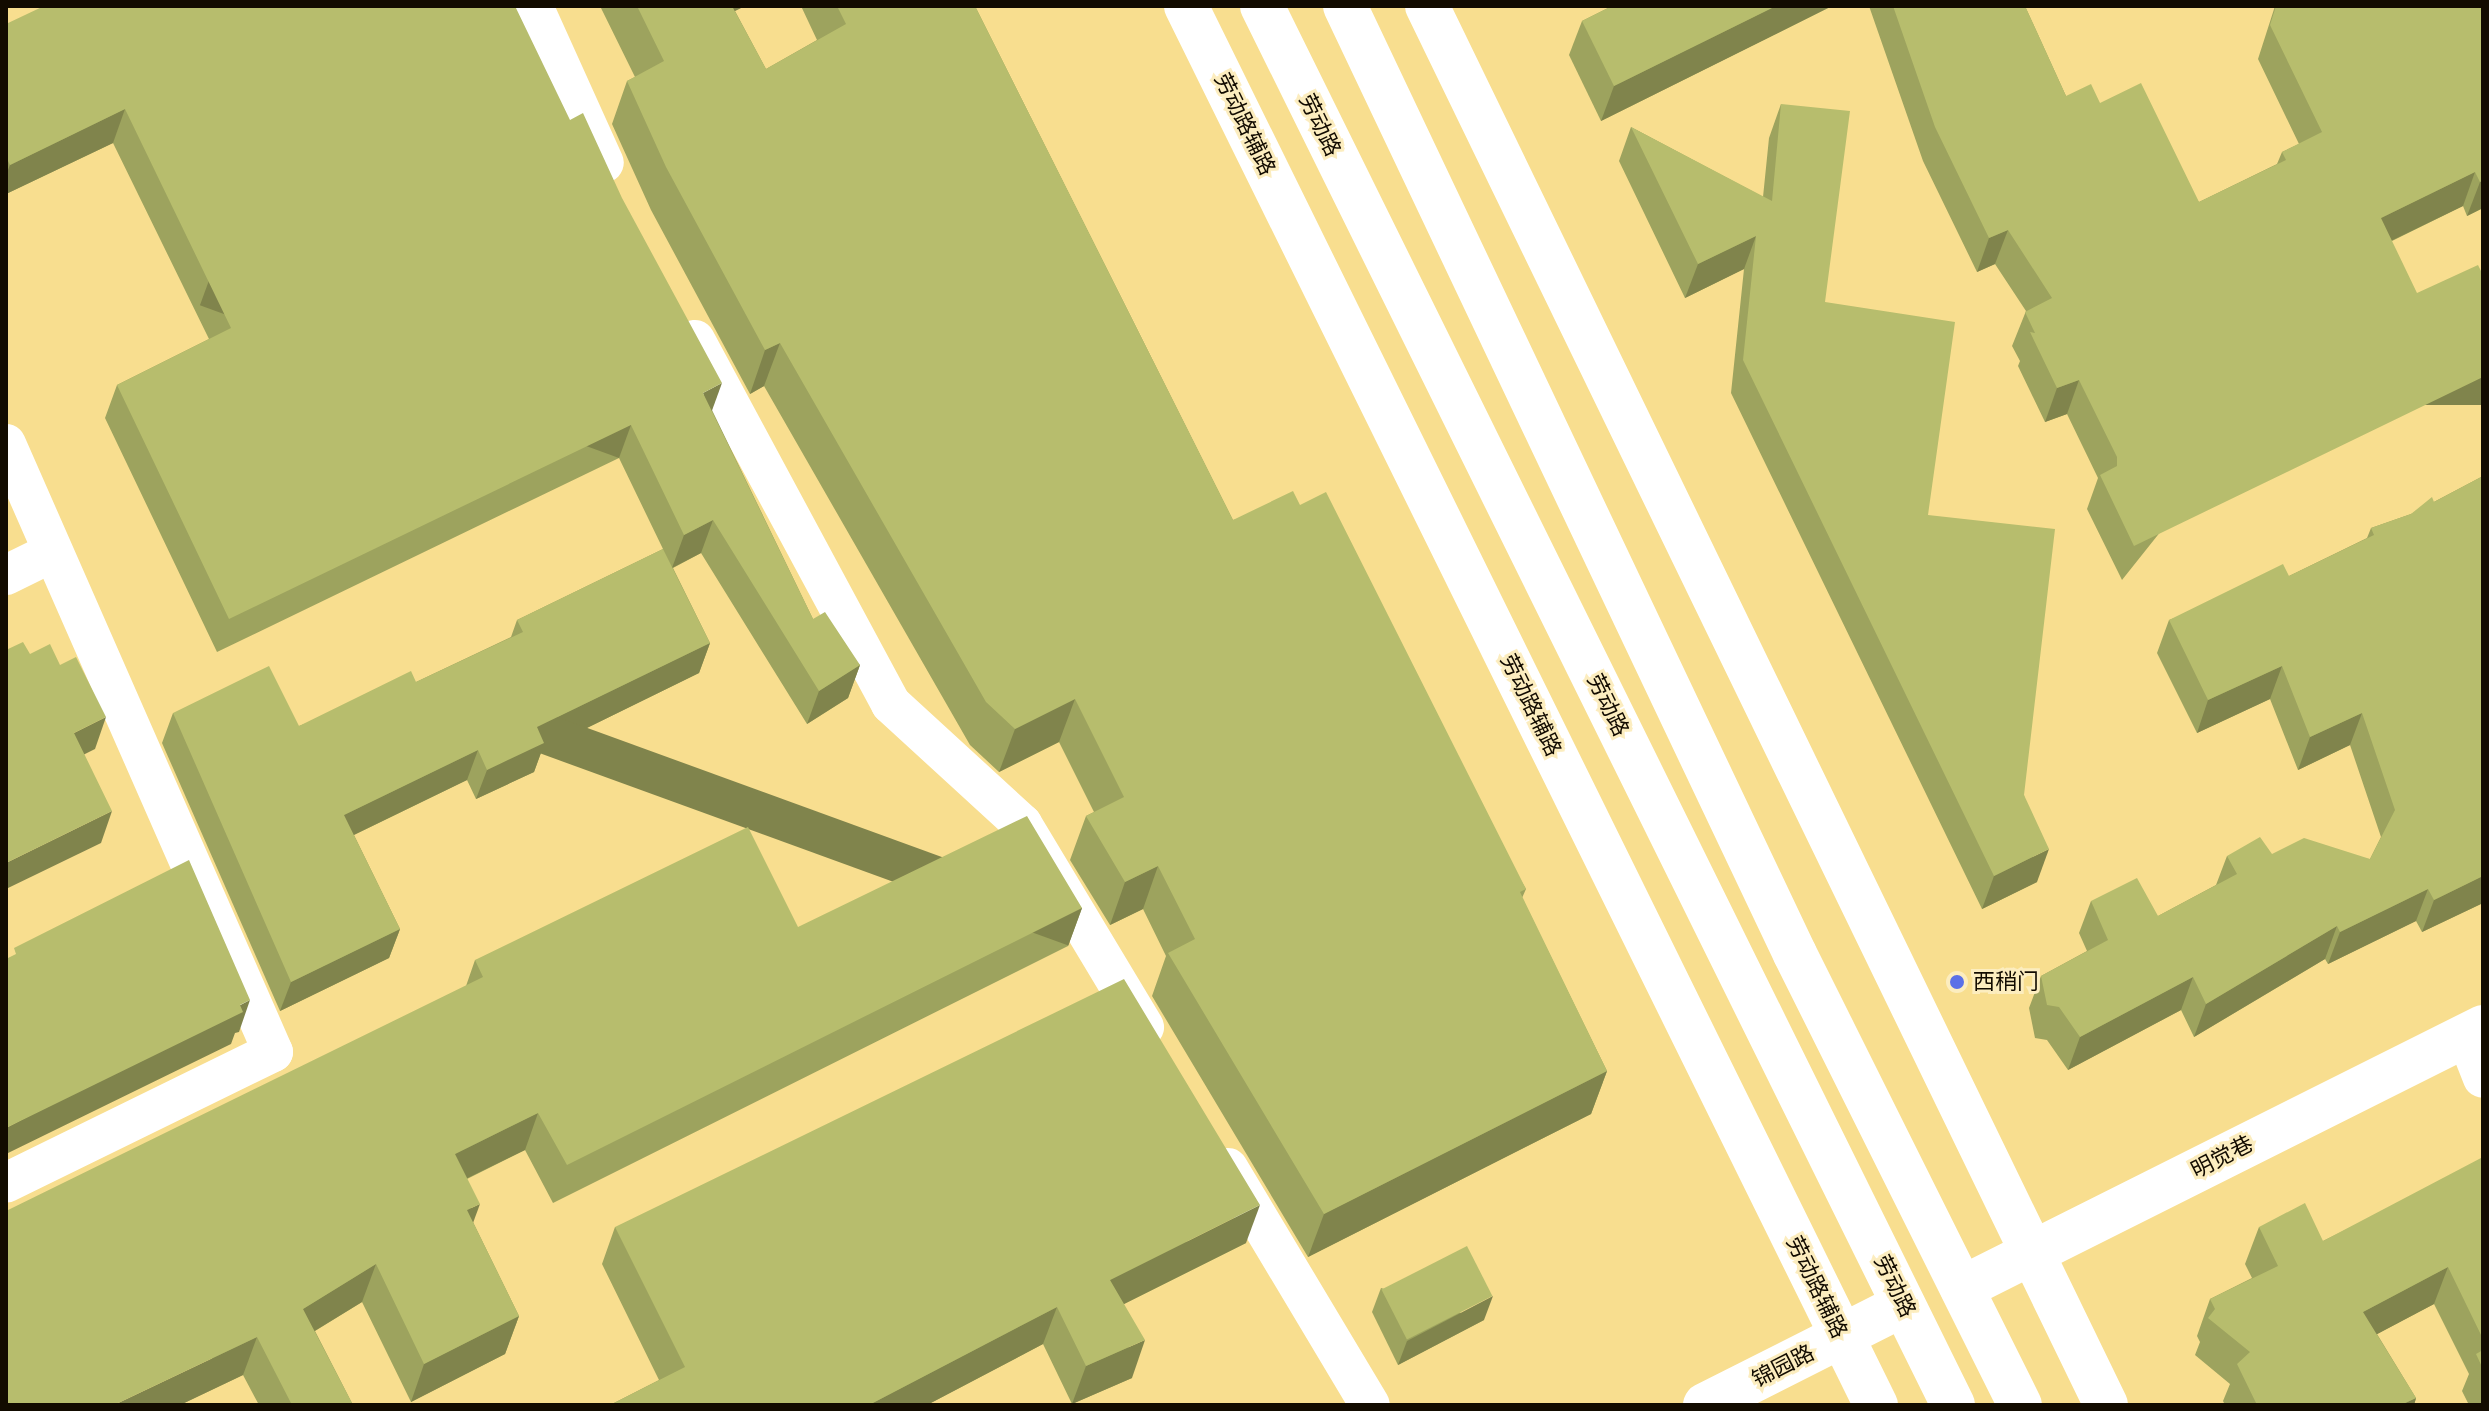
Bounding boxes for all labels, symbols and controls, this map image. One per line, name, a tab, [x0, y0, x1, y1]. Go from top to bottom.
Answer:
street label: 劳动路辅路	[1209, 69, 1281, 179]
street label: 劳动路	[1294, 90, 1346, 160]
street label: 劳动路辅路	[1495, 650, 1567, 760]
street label: 劳动路	[1582, 670, 1634, 740]
place label: 西稍门	[1973, 969, 2039, 995]
marker: 西稍门	[1948, 973, 1966, 991]
street label: 明觉巷	[2187, 1130, 2257, 1184]
street label: 劳动路辅路	[1781, 1232, 1853, 1342]
street label: 劳动路	[1869, 1251, 1921, 1321]
street label: 锦园路	[1748, 1339, 1818, 1393]

